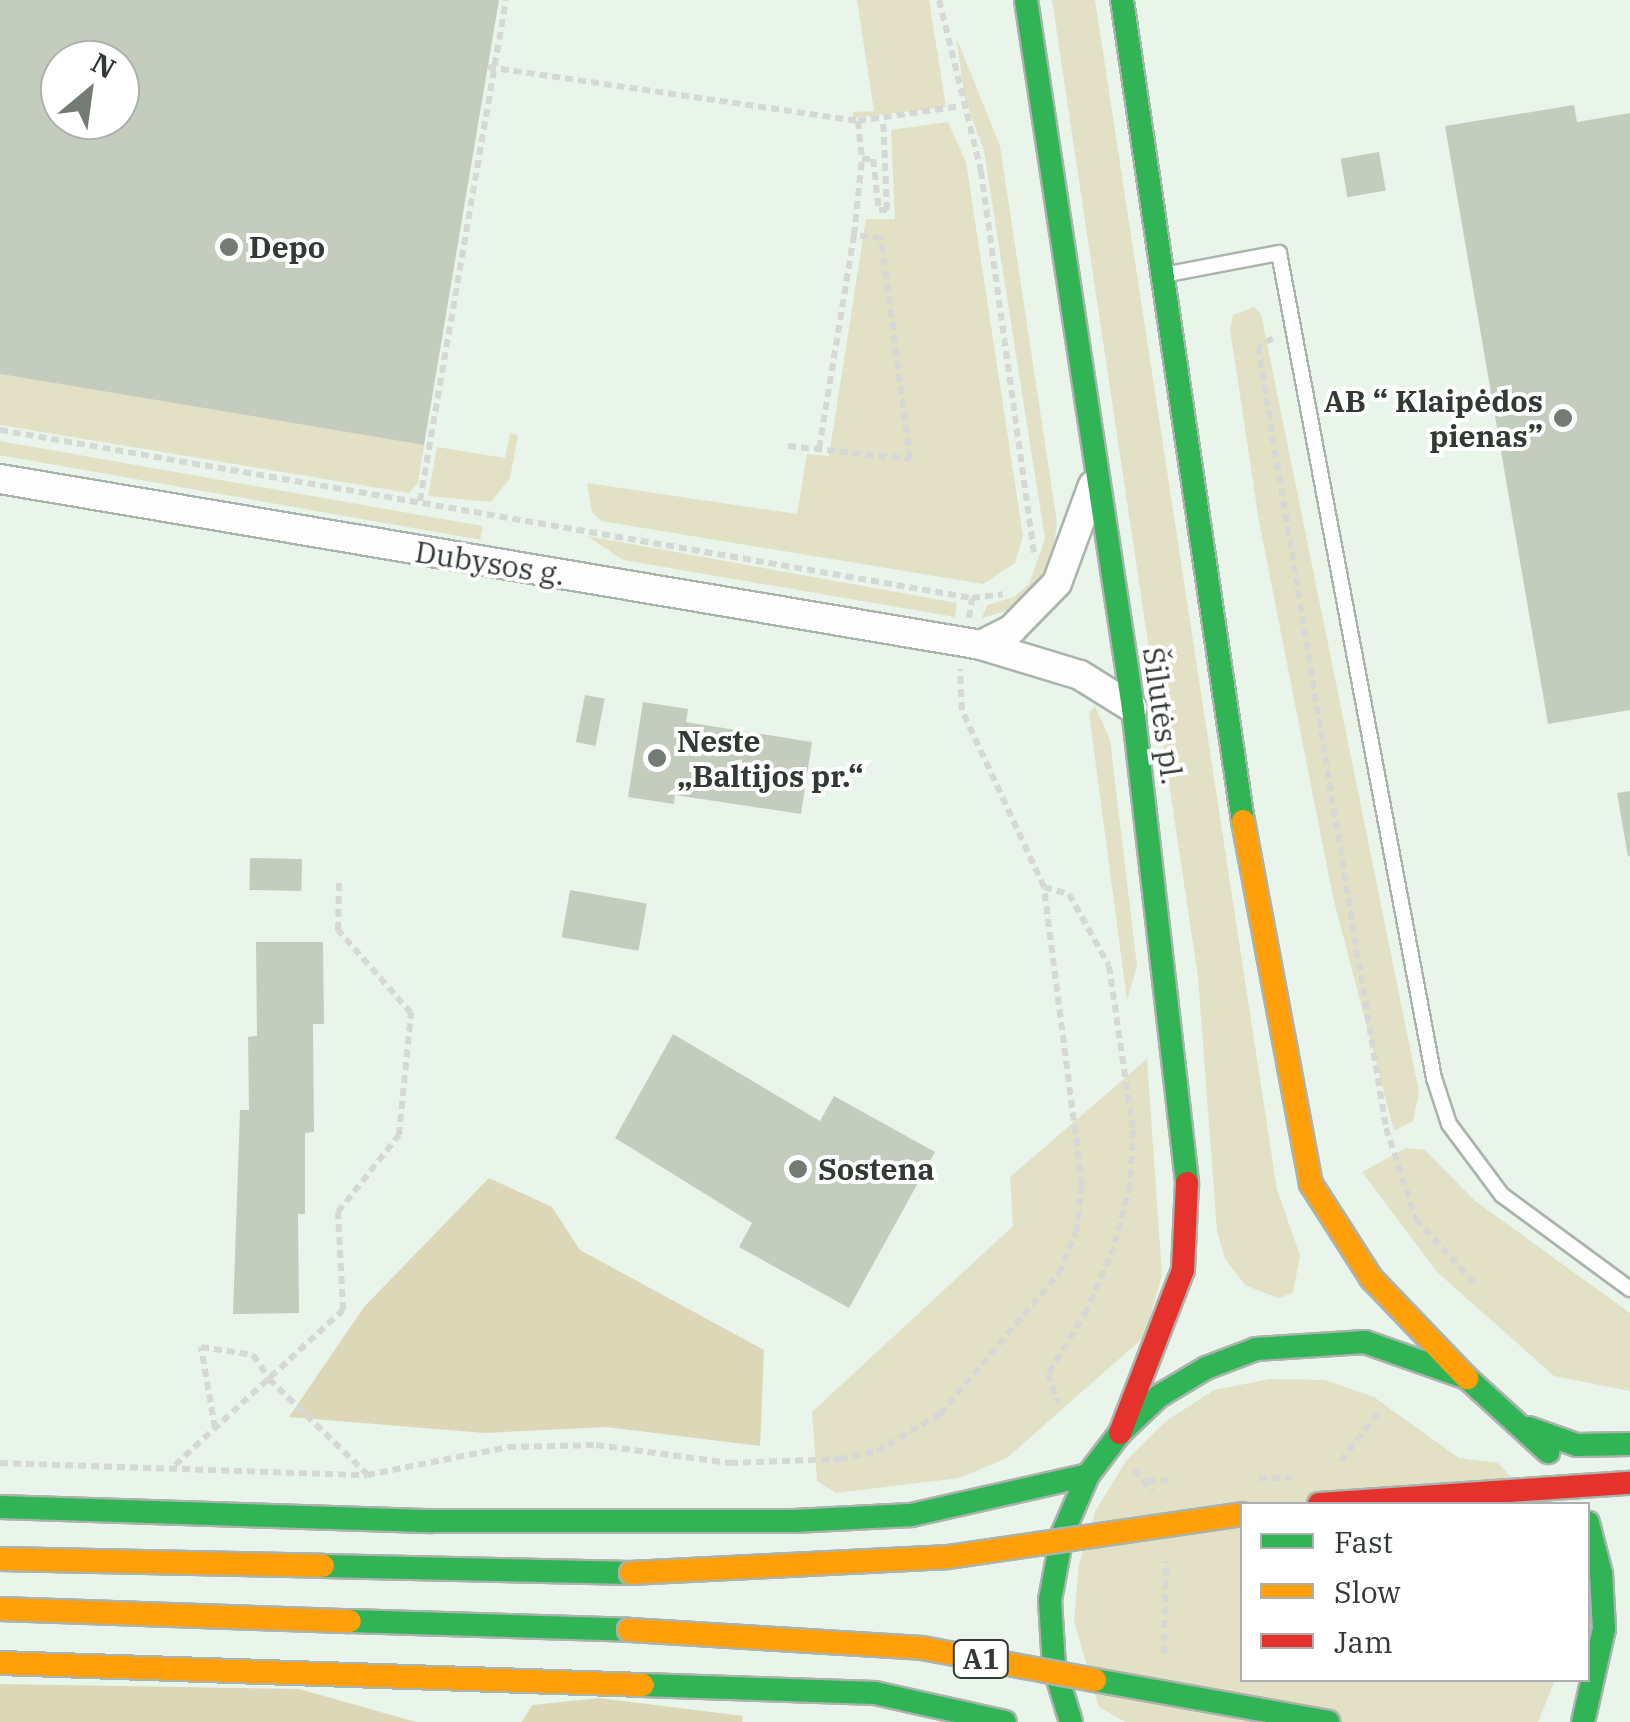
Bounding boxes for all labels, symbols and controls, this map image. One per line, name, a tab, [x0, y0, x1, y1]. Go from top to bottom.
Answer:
north arrow	[40, 40, 140, 140]
text: N	[85, 44, 122, 87]
place label: Depo	[249, 229, 325, 265]
marker: Depo	[218, 236, 240, 258]
place label: AB “ Klaipėdos pienas”	[1324, 383, 1543, 454]
marker: AB “ Klaipėdos pienas”	[1552, 407, 1574, 429]
street label: Dubysos g.	[412, 533, 568, 593]
street label: Šilutės pl.	[1136, 645, 1190, 787]
place label: Neste „Baltijos pr.“	[677, 723, 864, 794]
marker: Neste „Baltijos pr.“	[646, 747, 668, 769]
place label: Sostena	[818, 1151, 935, 1187]
marker: Sostena	[787, 1158, 809, 1180]
legend	[1240, 1502, 1590, 1682]
text: Fast	[1334, 1522, 1393, 1561]
text: Slow	[1334, 1572, 1401, 1611]
text: Jam	[1334, 1622, 1393, 1661]
road number: A1	[951, 1636, 1011, 1682]

